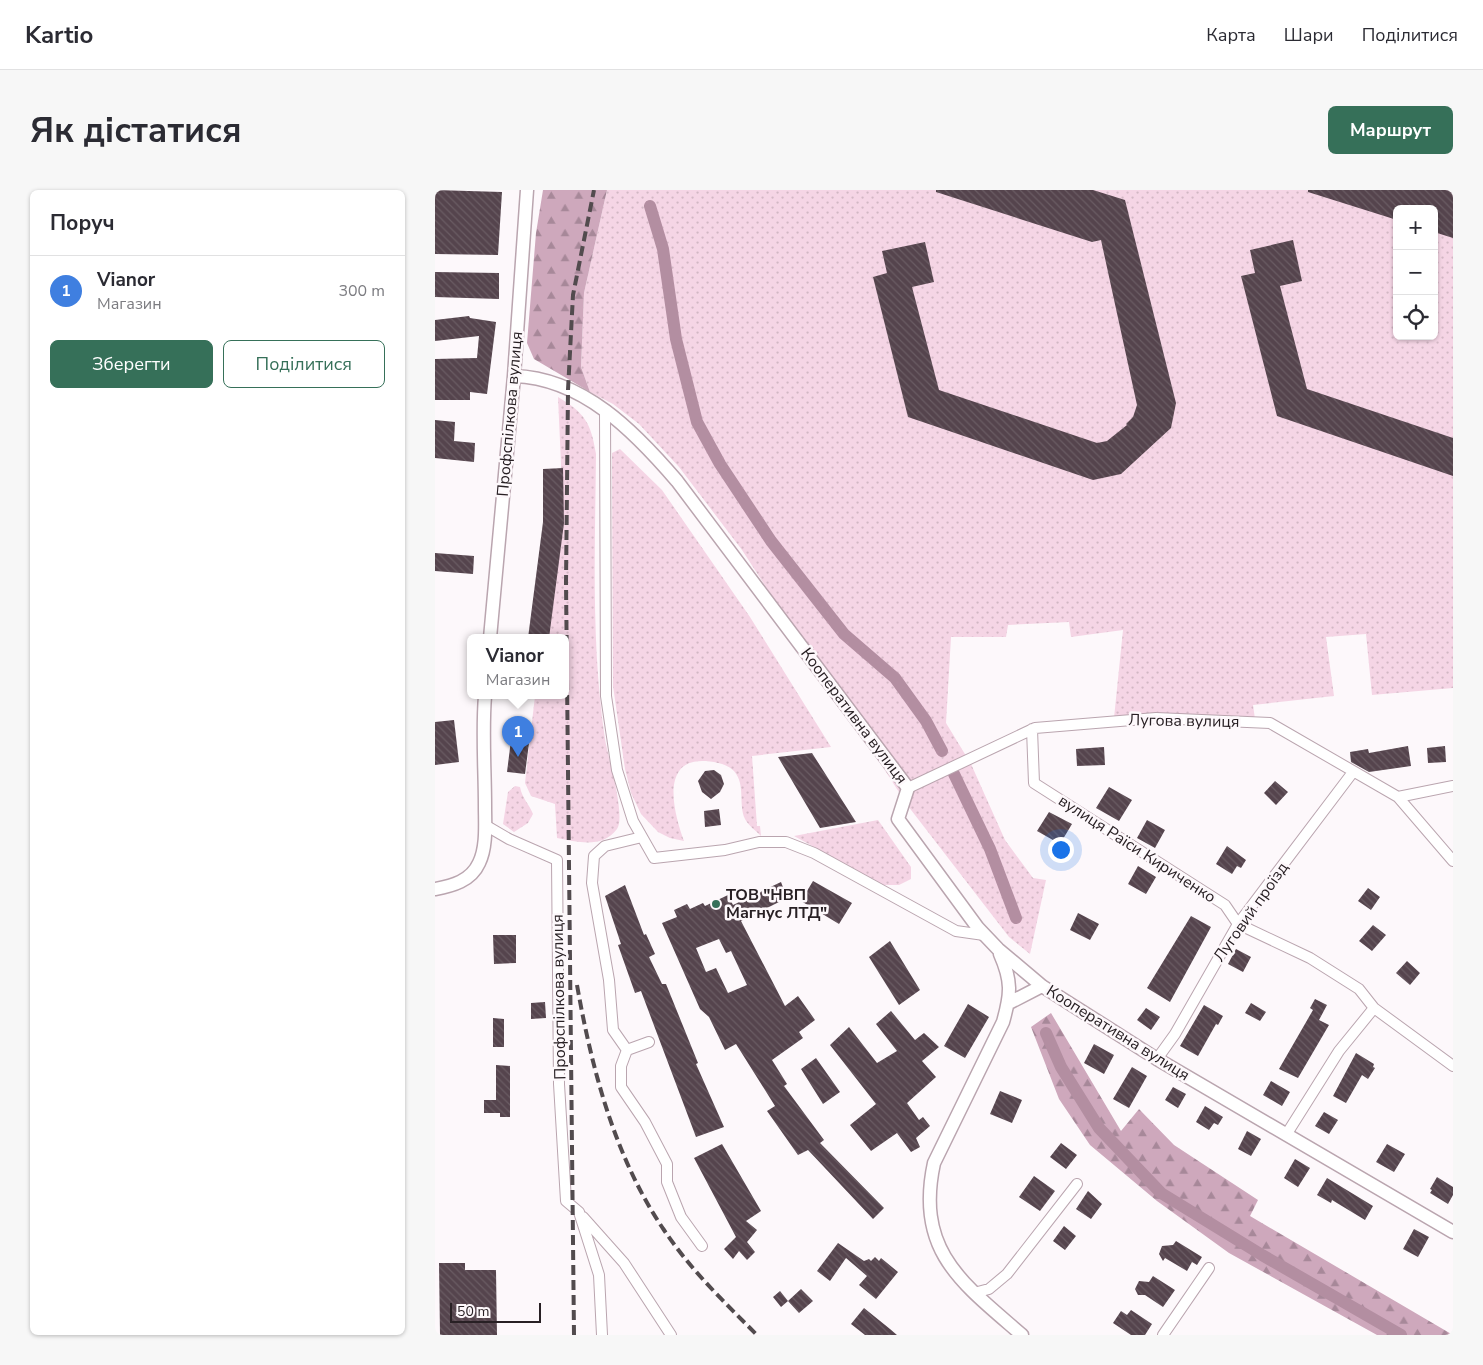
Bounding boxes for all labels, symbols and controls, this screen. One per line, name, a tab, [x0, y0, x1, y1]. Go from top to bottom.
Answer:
text: Kartio	[25, 19, 93, 51]
text: Карта	[1206, 23, 1256, 47]
text: Шари	[1284, 23, 1334, 47]
text: Поділитися	[1362, 23, 1458, 47]
button: Маршрут	[1328, 106, 1453, 154]
text: Як дістатися	[30, 107, 242, 154]
map controls	[1393, 205, 1438, 340]
button: +	[1393, 205, 1438, 250]
text: Поруч	[50, 209, 115, 237]
button: −	[1393, 250, 1438, 295]
text: Vianor	[97, 267, 155, 293]
text: 1	[61, 280, 71, 302]
text: 300 m	[338, 280, 385, 302]
text: Магазин	[97, 293, 162, 315]
button: locate	[1393, 295, 1438, 340]
street label: Профспілкова вулиця	[492, 331, 528, 497]
button: Зберегти	[50, 340, 213, 388]
button: Поділитися	[223, 340, 385, 388]
popup	[467, 634, 569, 699]
text: Vianor	[486, 643, 544, 669]
street label: Кооперативна вулиця	[796, 643, 912, 789]
text: Магазин	[486, 669, 550, 691]
street label: Лугова вулиця	[1128, 709, 1240, 733]
pin: 1	[502, 716, 534, 757]
street label: вулиця Раїси Кириченко	[1054, 790, 1220, 908]
your location	[1048, 837, 1074, 863]
street label: Луговий проїзд	[1208, 857, 1294, 966]
place label: ТОВ "НВП Магнус ЛТД"	[726, 884, 827, 924]
marker: ТОВ "НВП Магнус ЛТД"	[710, 898, 722, 910]
street label: Профспілкова вулиця	[547, 914, 571, 1080]
street label: Кооперативна вулиця	[1042, 980, 1194, 1086]
scale bar	[450, 1300, 541, 1323]
text: 50 m	[457, 1302, 489, 1321]

